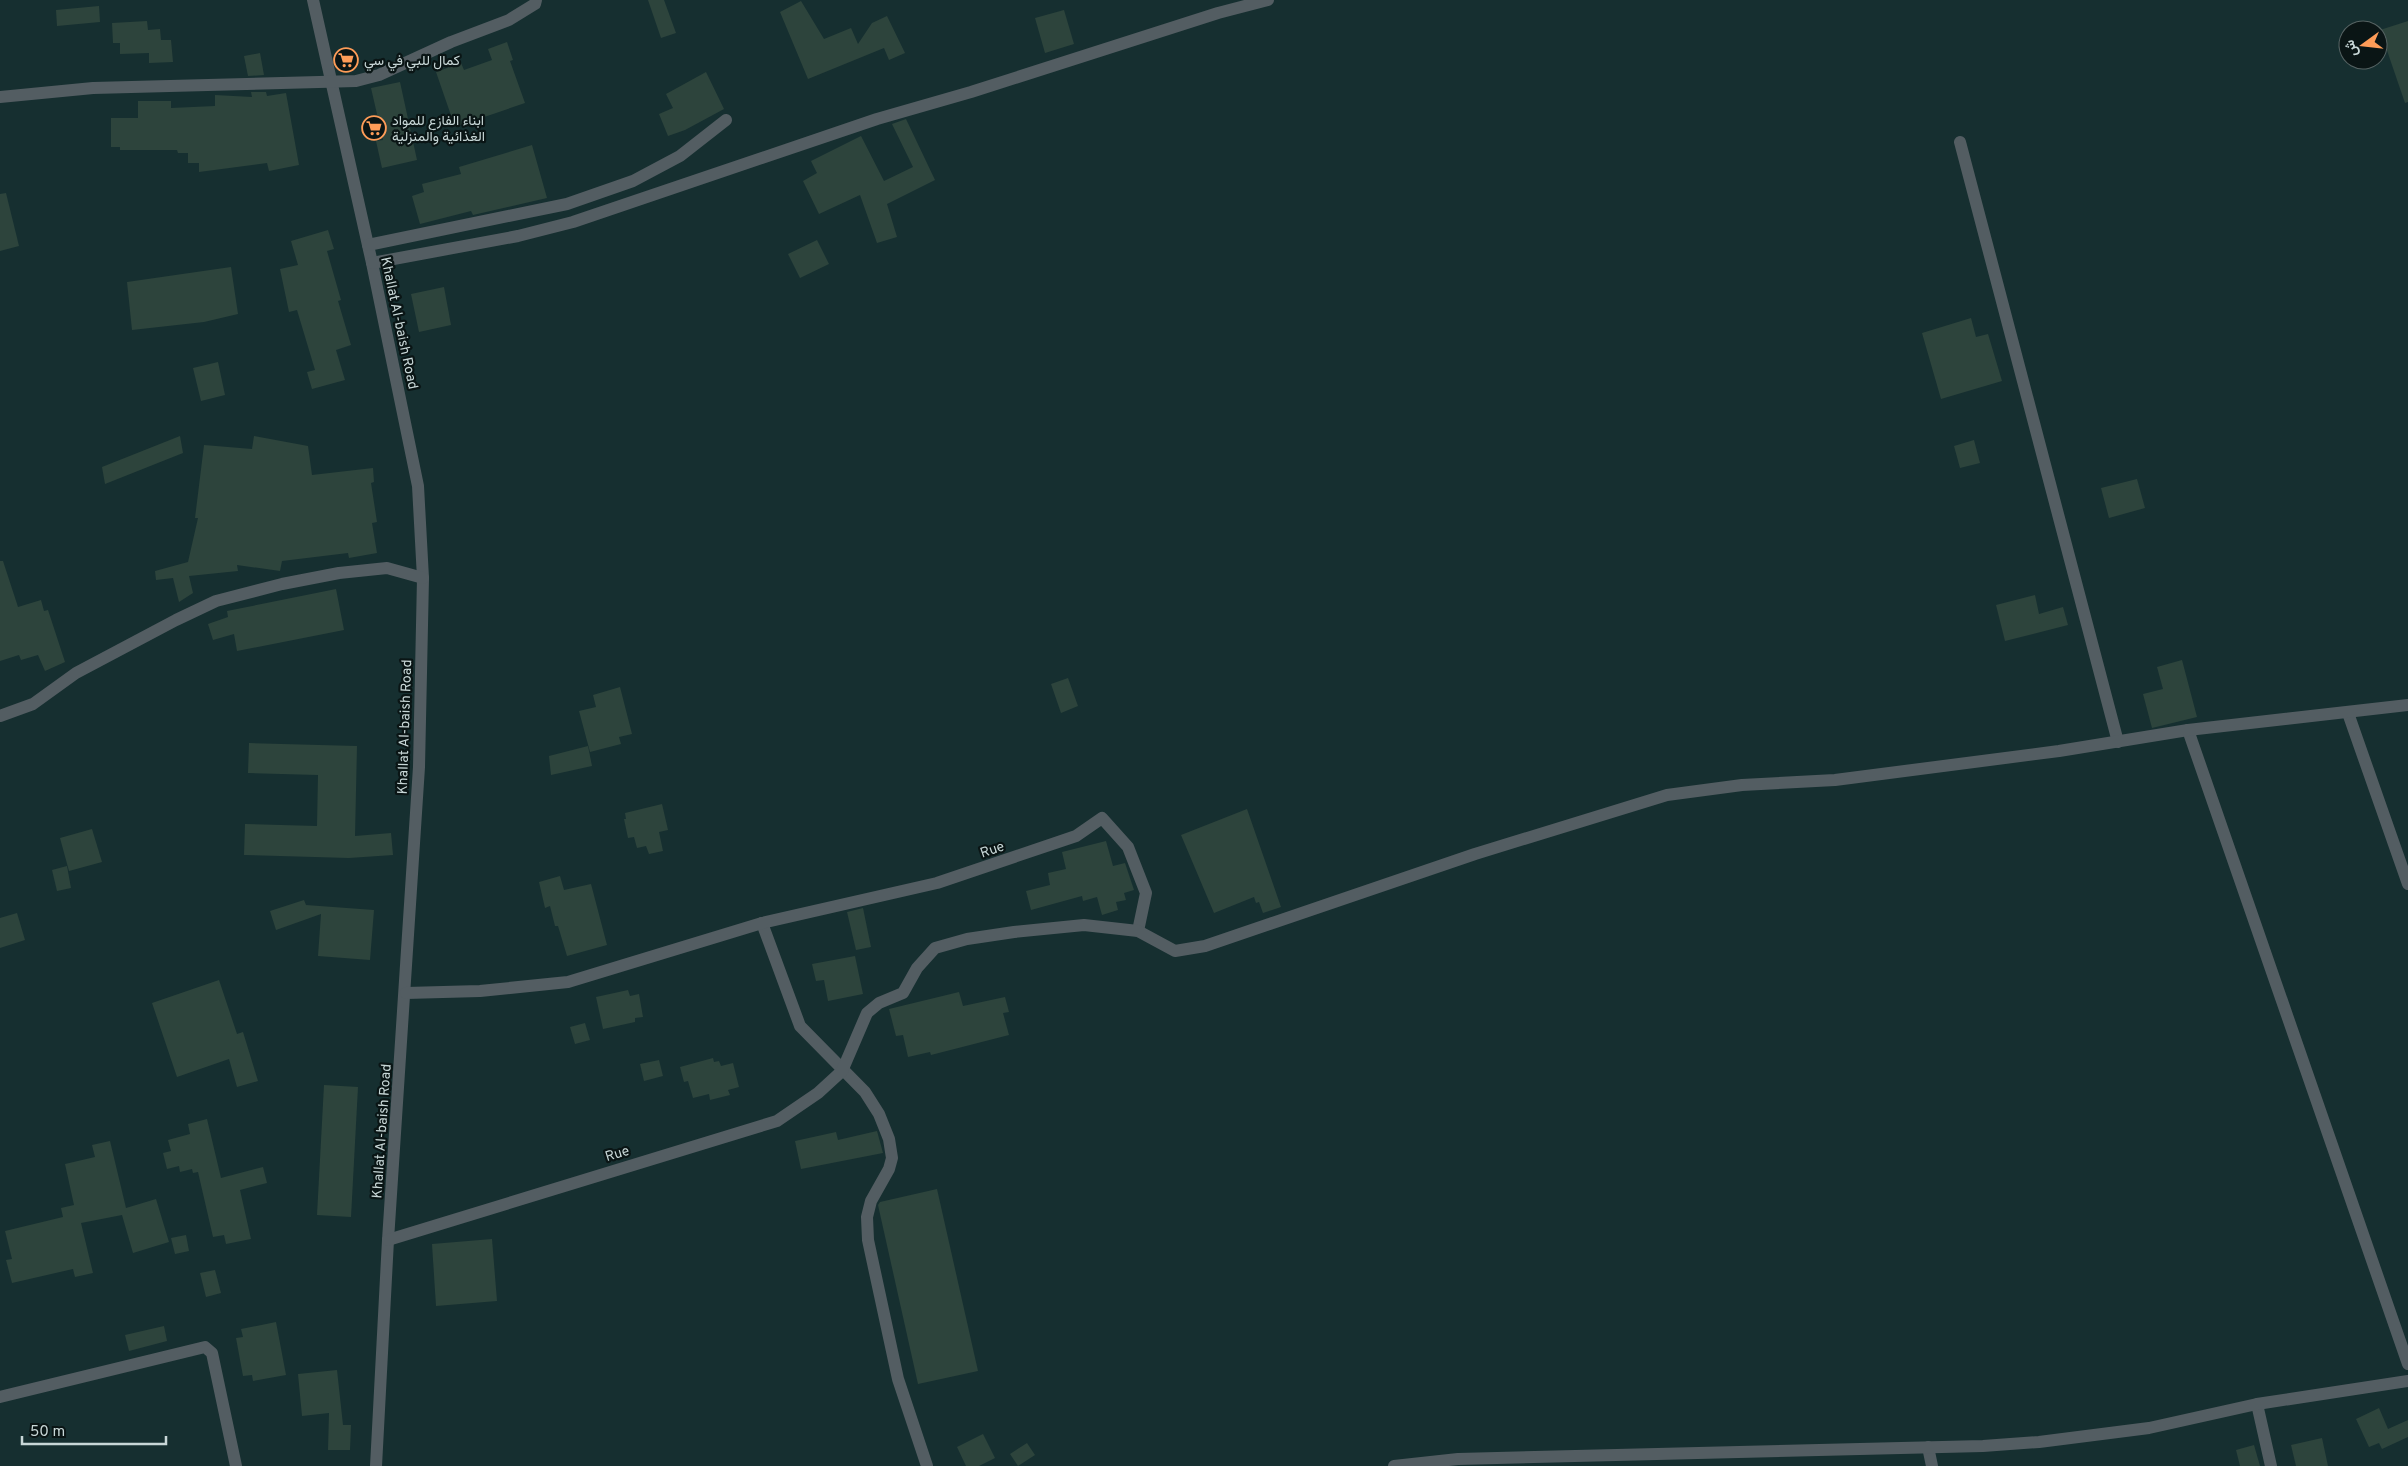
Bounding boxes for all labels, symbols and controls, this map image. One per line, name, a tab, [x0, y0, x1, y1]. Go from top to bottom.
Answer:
north arrow	[2338, 20, 2388, 70]
text: ش	[2341, 37, 2362, 58]
supermarket icon: كمال للبي في سي	[333, 47, 359, 73]
place label: كمال للبي في سي	[364, 53, 460, 72]
place label: ابناء الفازع للمواد الغذائية والمنزلية	[392, 113, 485, 146]
supermarket icon: ابناء الفازع للمواد الغذائية والمنزلية	[361, 115, 387, 141]
street label: Khallat Al-baish Road	[376, 256, 421, 391]
street label: Khallat Al-baish Road	[395, 659, 416, 795]
street label: Rue	[978, 838, 1007, 862]
street label: Khallat Al-baish Road	[369, 1063, 396, 1199]
street label: Rue	[603, 1143, 632, 1166]
scale bar	[22, 1414, 166, 1446]
text: 50 m	[30, 1423, 65, 1442]

